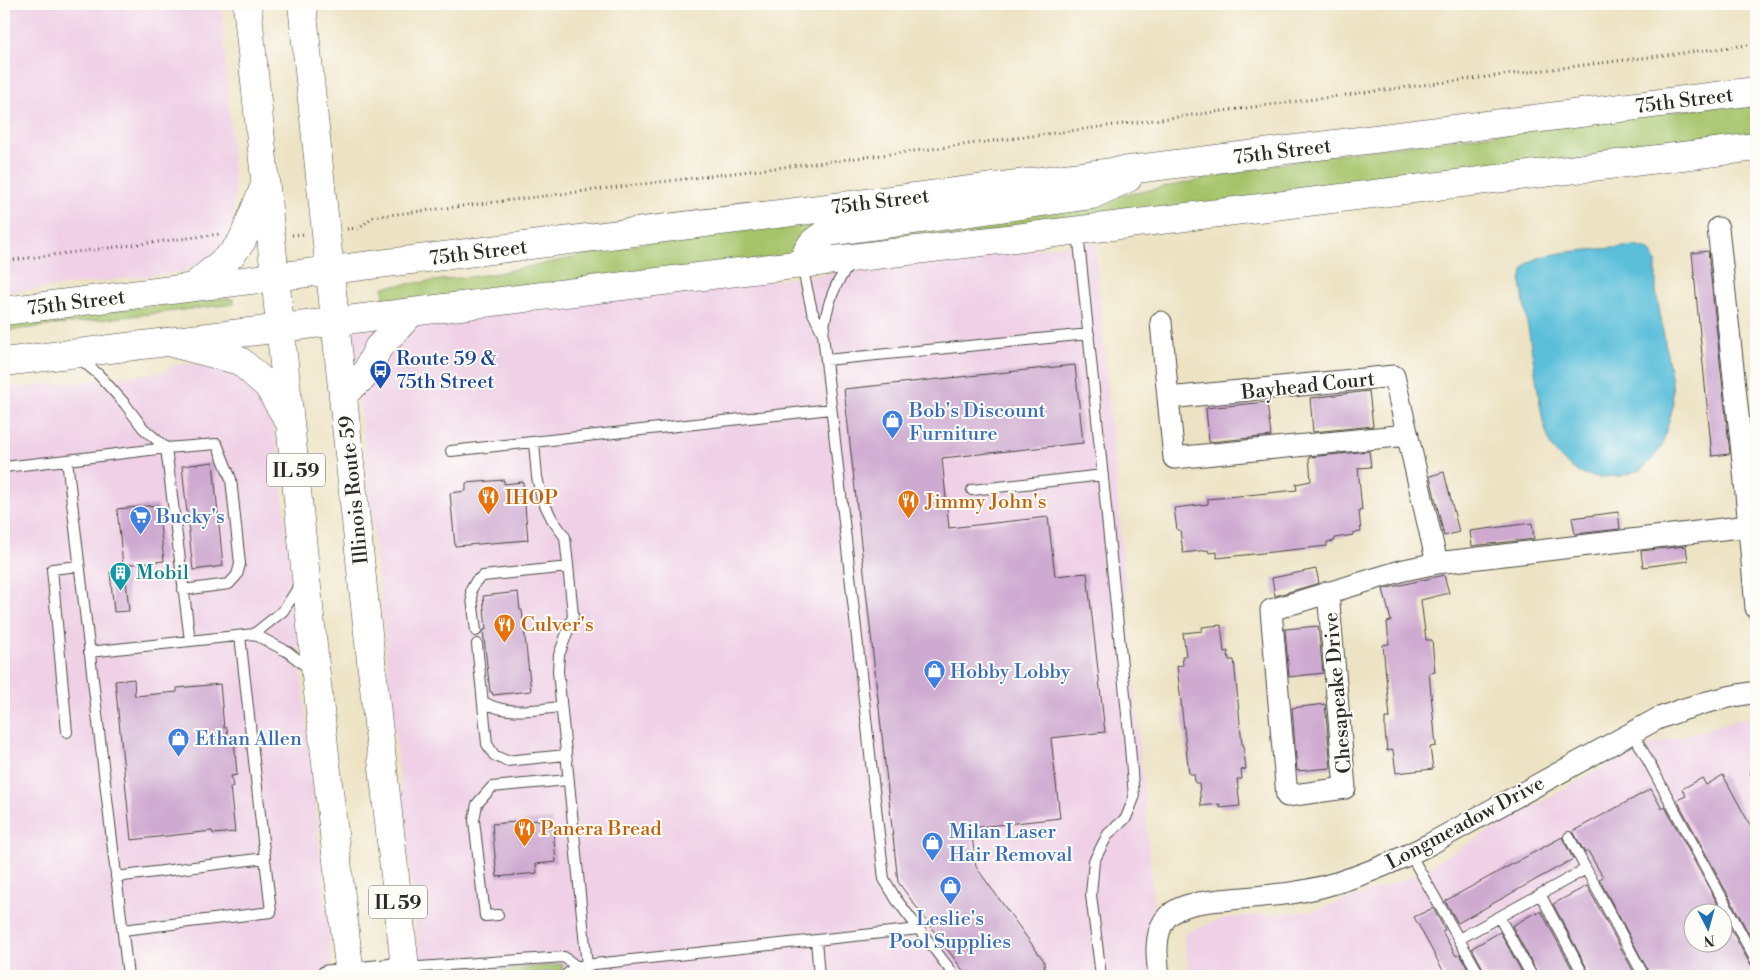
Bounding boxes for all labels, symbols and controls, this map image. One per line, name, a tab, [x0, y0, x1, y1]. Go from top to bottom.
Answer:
street label: 75th Street	[1634, 83, 1735, 120]
street label: 75th Street	[1232, 134, 1333, 171]
street label: 75th Street	[830, 184, 931, 221]
street label: 75th Street	[428, 235, 529, 272]
street label: 75th Street	[26, 285, 127, 322]
place label: Route 59 & 75th Street	[396, 347, 497, 395]
bus stop icon: Route 59 & 75th Street	[368, 358, 392, 389]
street label: Bayhead Court	[1239, 367, 1376, 406]
place label: Bob's Discount Furniture	[908, 399, 1046, 447]
shop icon: Bob's Discount Furniture	[881, 409, 905, 440]
street label: Illinois Route 59	[334, 414, 375, 565]
road number: IL 59	[267, 454, 325, 486]
restaurant icon: IHOP	[477, 485, 501, 516]
place label: IHOP	[505, 486, 558, 511]
restaurant icon: Jimmy John's	[897, 489, 921, 520]
place label: Jimmy John's	[924, 490, 1046, 515]
supermarket icon: Bucky's	[128, 504, 152, 535]
place label: Bucky's	[155, 505, 225, 530]
building icon: Mobil	[108, 560, 132, 591]
place label: Mobil	[136, 561, 189, 586]
street label: Chesapeake Drive	[1319, 611, 1358, 775]
restaurant icon: Culver's	[493, 612, 517, 643]
place label: Culver's	[521, 613, 594, 638]
shop icon: Hobby Lobby	[922, 659, 946, 690]
place label: Hobby Lobby	[950, 660, 1071, 685]
shop icon: Ethan Allen	[167, 726, 191, 757]
place label: Ethan Allen	[195, 727, 302, 752]
street label: Longmeadow Drive	[1382, 771, 1549, 876]
restaurant icon: Panera Bread	[512, 816, 536, 847]
place label: Panera Bread	[540, 817, 662, 842]
place label: Milan Laser Hair Removal	[949, 820, 1073, 868]
shop icon: Milan Laser Hair Removal	[921, 831, 945, 862]
shop icon: Leslie's Pool Supplies	[938, 874, 962, 905]
road number: IL 59	[369, 886, 427, 919]
north arrow	[1682, 902, 1732, 952]
place label: Leslie's Pool Supplies	[889, 907, 1011, 955]
text: N	[1703, 930, 1716, 949]

